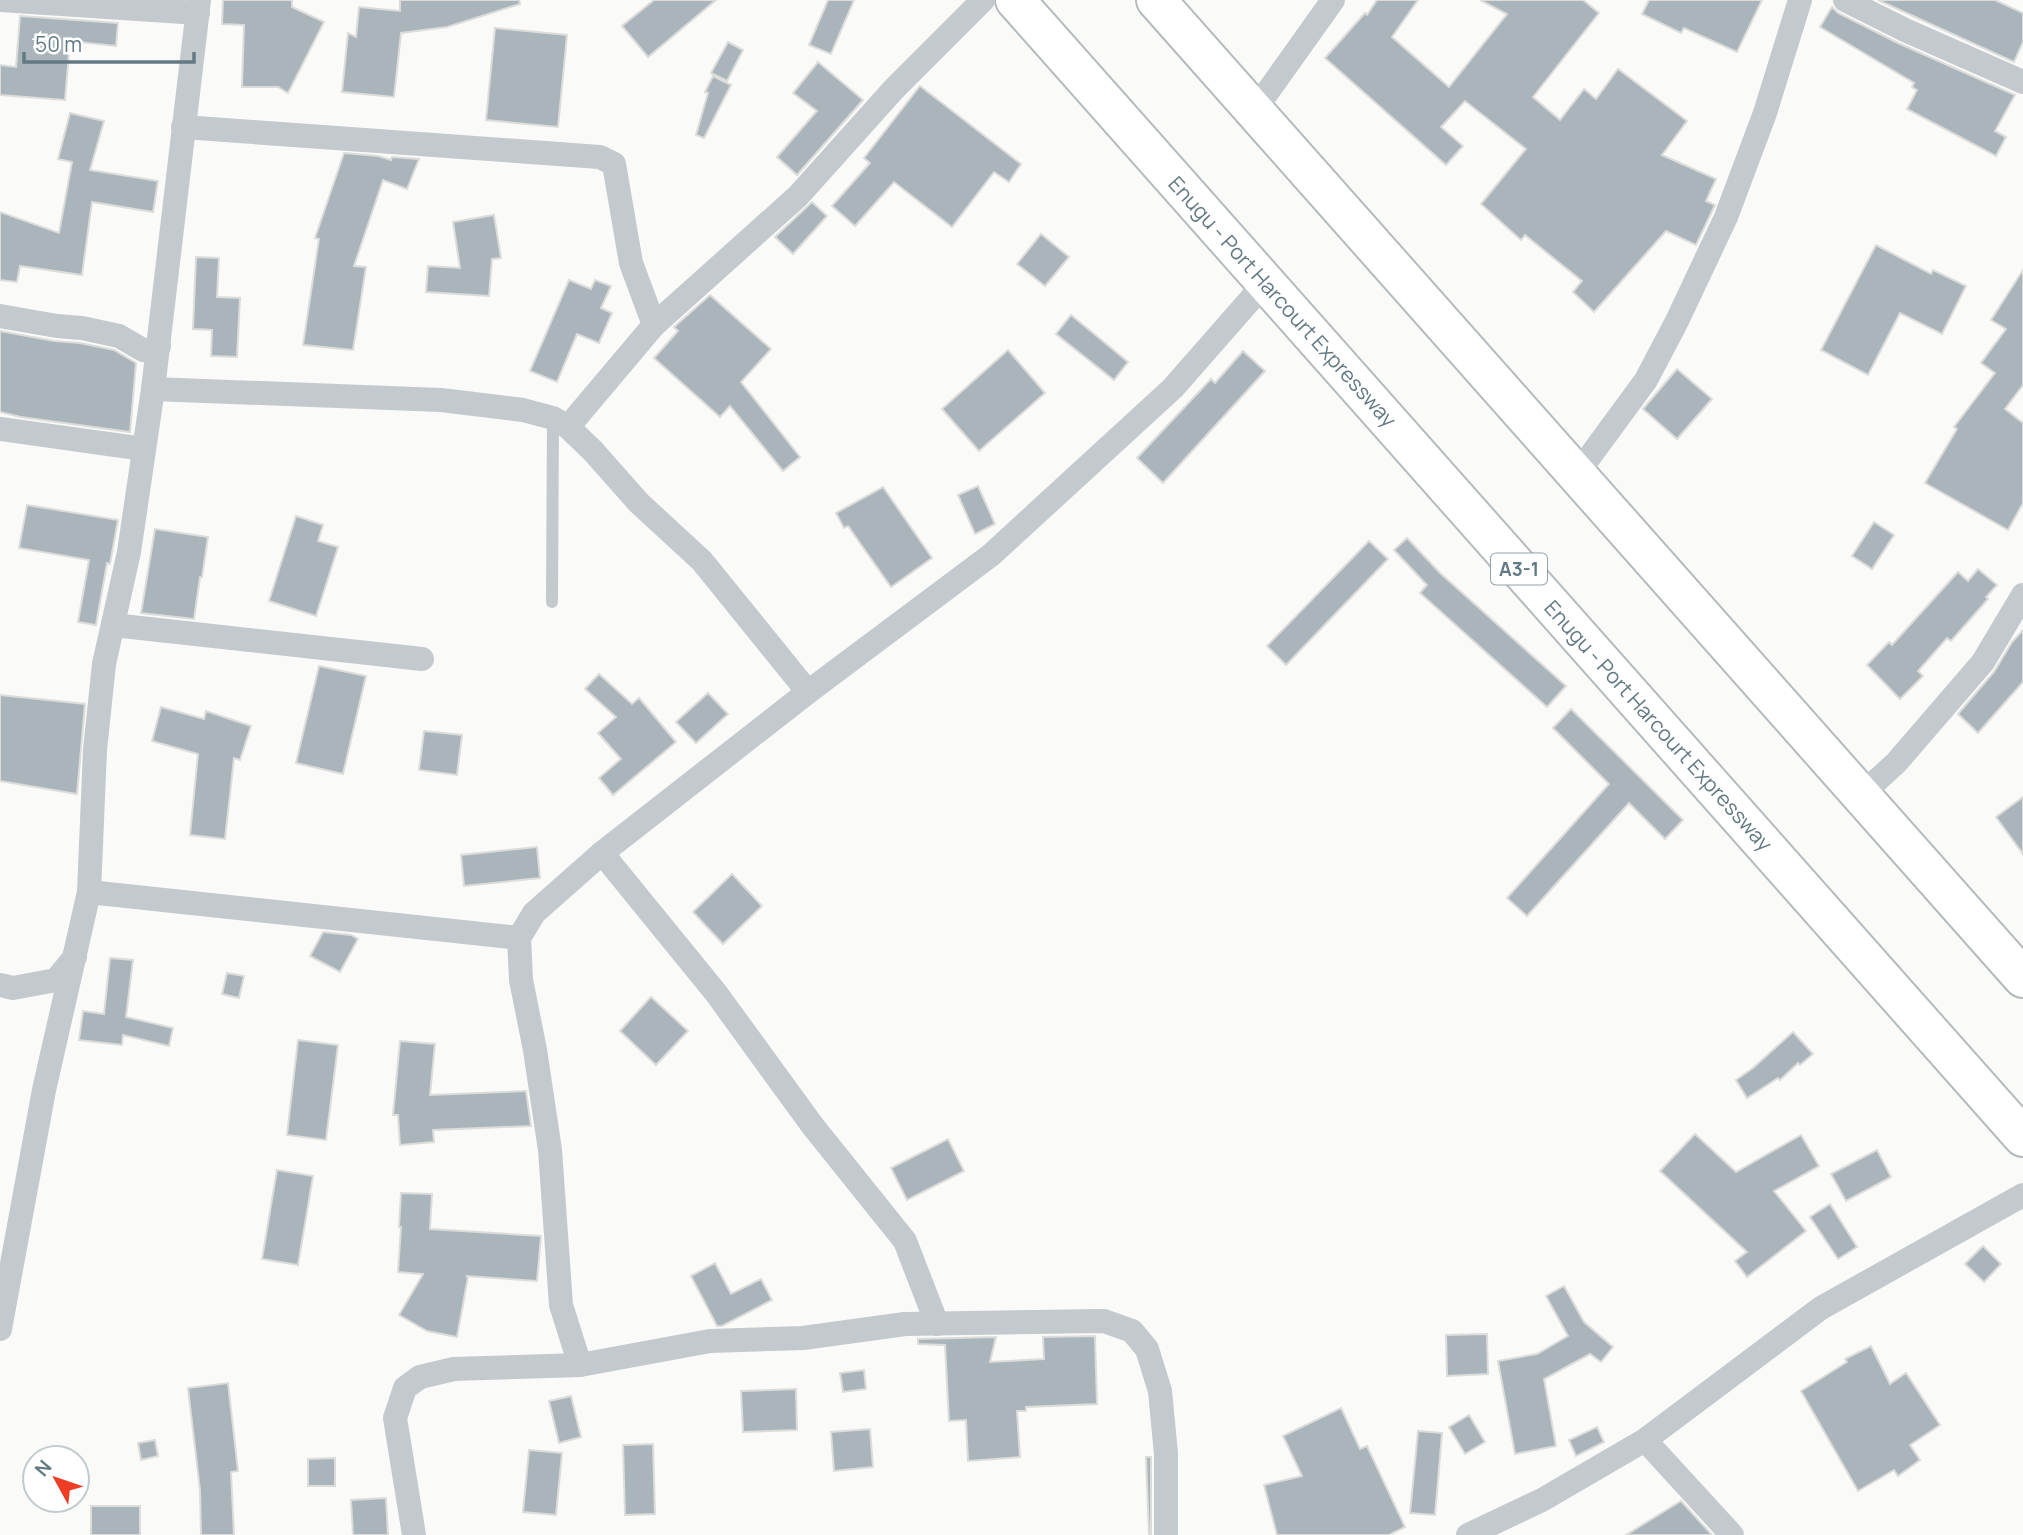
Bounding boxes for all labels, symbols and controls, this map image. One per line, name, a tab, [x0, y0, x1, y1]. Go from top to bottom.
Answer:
scale bar	[24, 21, 194, 65]
text: 50 m	[35, 30, 82, 58]
street label: Enugu - Port Harcourt Expressway	[1162, 170, 1403, 433]
road number: A3-1	[1491, 554, 1547, 584]
street label: Enugu - Port Harcourt Expressway	[1538, 594, 1779, 857]
north arrow	[21, 1444, 91, 1514]
text: N	[29, 1454, 57, 1482]

